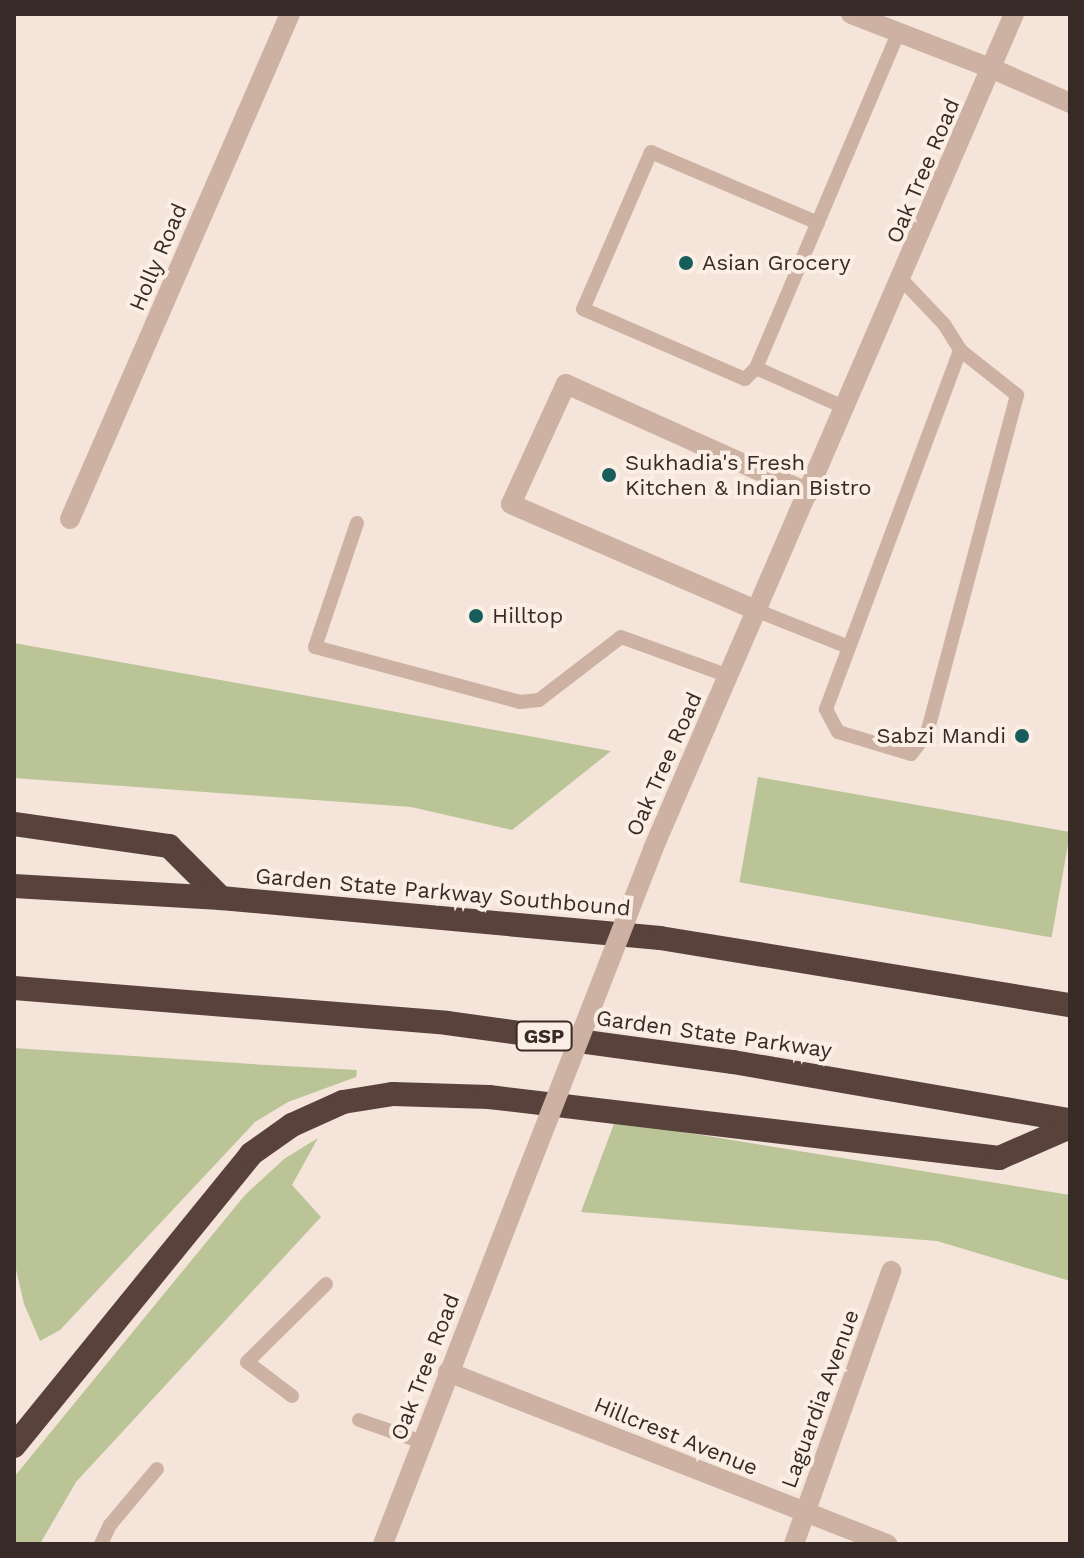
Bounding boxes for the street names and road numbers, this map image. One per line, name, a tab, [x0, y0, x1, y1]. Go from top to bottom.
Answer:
street label: Oak Tree Road	[880, 94, 966, 248]
street label: Holly Road	[123, 199, 193, 315]
street label: Oak Tree Road	[620, 687, 708, 841]
street label: Garden State Parkway Southbound	[254, 862, 632, 922]
street label: Garden State Parkway	[594, 1004, 834, 1064]
road number: GSP	[514, 1020, 574, 1052]
street label: Oak Tree Road	[385, 1290, 465, 1444]
street label: Laguardia Avenue	[775, 1306, 865, 1492]
street label: Hillcrest Avenue	[590, 1391, 762, 1481]

